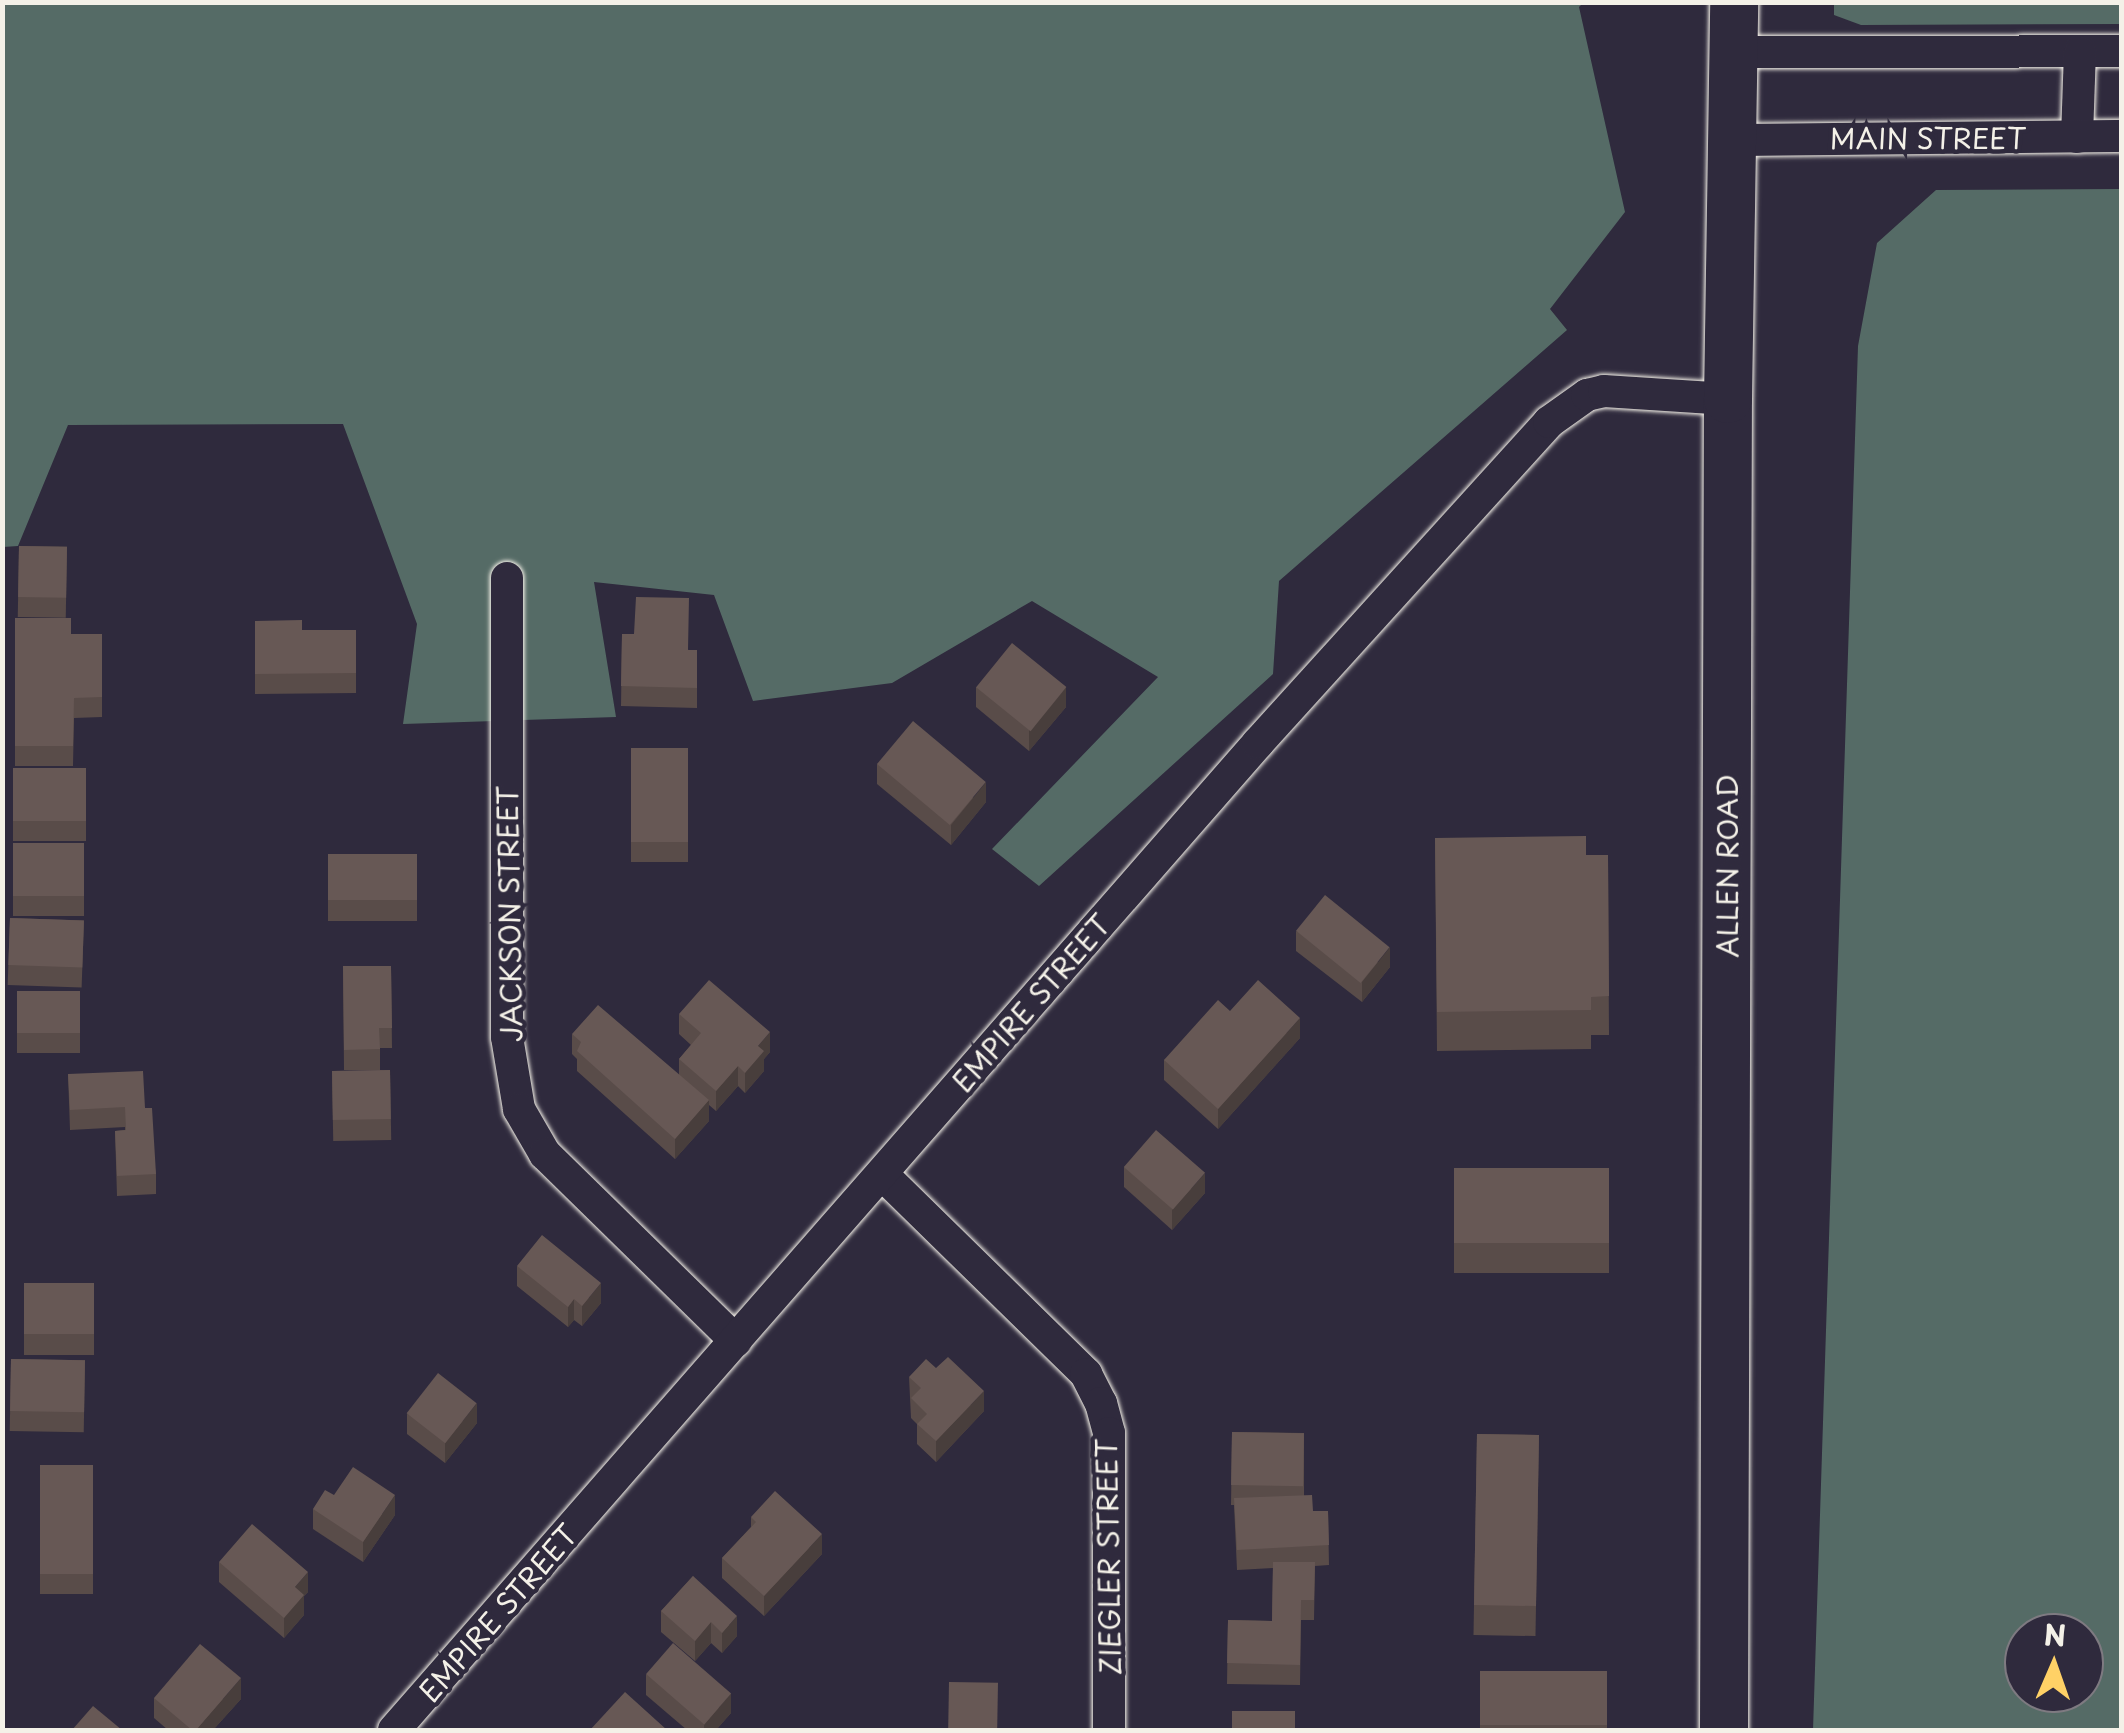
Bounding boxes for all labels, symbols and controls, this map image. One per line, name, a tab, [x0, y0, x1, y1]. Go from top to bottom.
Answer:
street label: MAIN STREET	[1829, 121, 2027, 155]
street label: ALLEN ROAD	[1710, 773, 1744, 959]
street label: JACKSON STREET	[490, 784, 528, 1044]
street label: EMPIRE STREET	[944, 906, 1118, 1100]
street label: ZIEGLER STREET	[1089, 1436, 1127, 1678]
street label: EMPIRE STREET	[411, 1516, 585, 1710]
north arrow	[2004, 1613, 2104, 1713]
text: N	[2043, 1613, 2067, 1656]

